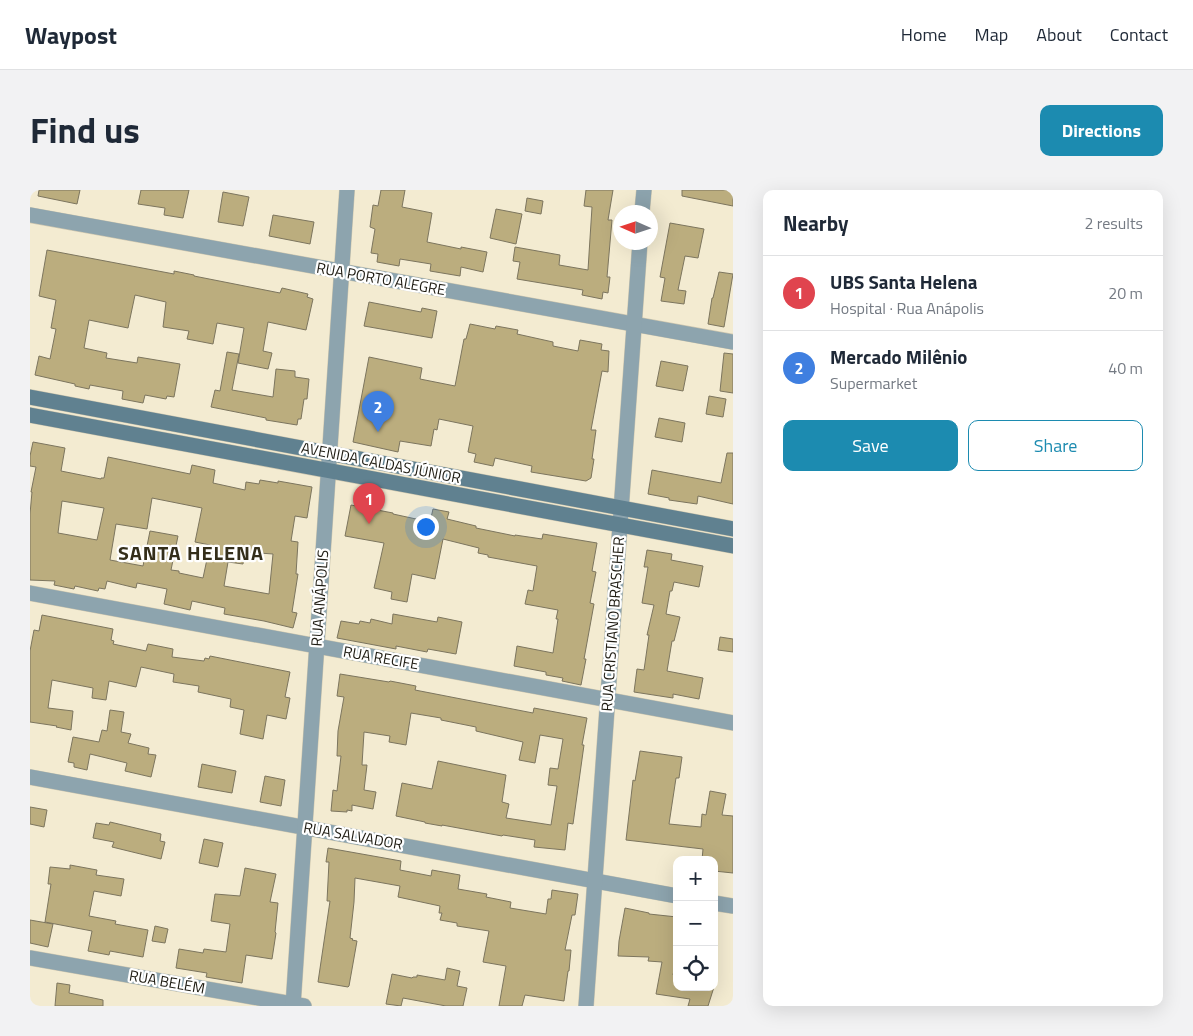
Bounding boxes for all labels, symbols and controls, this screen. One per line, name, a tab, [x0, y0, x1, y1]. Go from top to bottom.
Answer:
text: Waypost	[25, 17, 117, 53]
text: Home	[901, 21, 947, 48]
text: Map	[975, 21, 1008, 48]
text: About	[1036, 21, 1082, 48]
text: Contact	[1110, 21, 1168, 48]
text: Find us	[30, 103, 140, 157]
button: Directions	[1040, 105, 1163, 156]
north arrow	[613, 205, 658, 250]
text: Nearby	[783, 207, 848, 239]
text: 2 results	[1084, 211, 1143, 235]
street label: RUA PORTO ALEGRE	[315, 256, 447, 301]
text: UBS Santa Helena	[830, 267, 977, 296]
text: 1	[795, 281, 803, 305]
text: 20 m	[1108, 281, 1143, 305]
text: Hospital · Rua Anápolis	[830, 296, 984, 320]
text: Mercado Milênio	[830, 342, 967, 371]
text: 2	[795, 356, 803, 380]
text: 40 m	[1108, 356, 1143, 380]
text: Supermarket	[830, 371, 917, 395]
pin: 2	[362, 391, 394, 432]
button: Save	[783, 420, 958, 471]
button: Share	[968, 420, 1143, 471]
street label: AVENIDA CALDAS JÚNIOR	[299, 436, 463, 489]
pin: 1	[353, 483, 385, 524]
your location	[413, 514, 439, 540]
street label: RUA CRISTIANO BRASCHER	[595, 536, 630, 712]
district label: SANTA HELENA	[118, 537, 264, 568]
street label: RUA ANÁPOLIS	[305, 549, 334, 647]
street label: RUA RECIFE	[341, 640, 421, 675]
street label: RUA SALVADOR	[302, 815, 404, 856]
map controls	[673, 856, 718, 991]
button: +	[673, 856, 718, 901]
button: −	[673, 901, 718, 946]
button: locate	[673, 946, 718, 991]
street label: RUA BELÉM	[127, 964, 207, 999]

